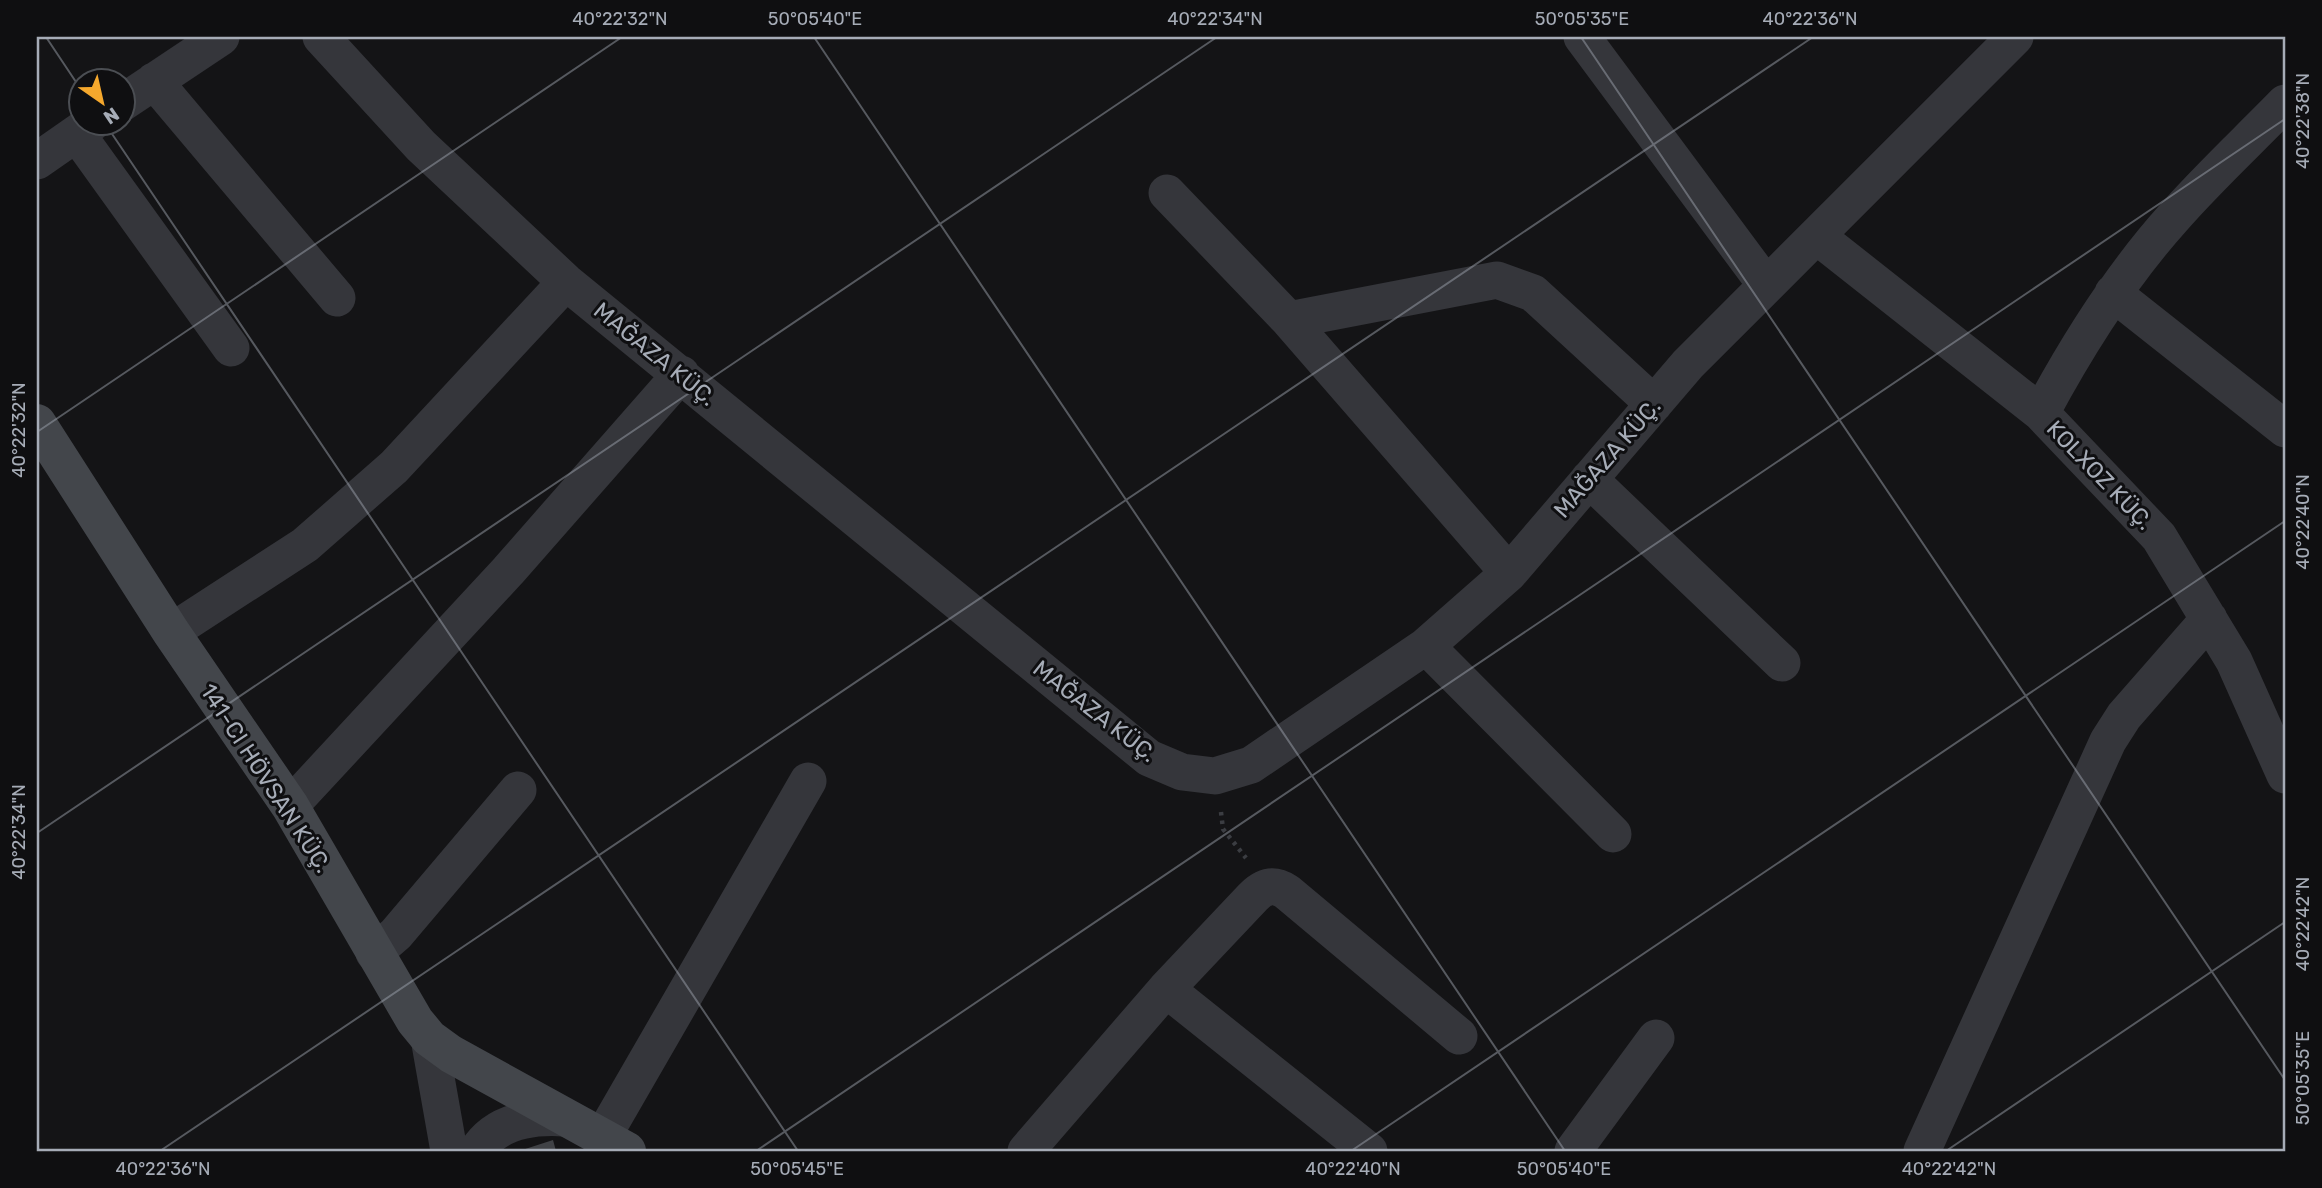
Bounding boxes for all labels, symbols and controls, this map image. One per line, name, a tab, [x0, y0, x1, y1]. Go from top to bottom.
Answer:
text: 40°22'32"N	[572, 8, 668, 30]
text: 50°05'40"E	[768, 8, 862, 30]
text: 40°22'34"N	[1167, 8, 1263, 30]
text: 50°05'35"E	[1535, 8, 1629, 30]
text: 40°22'36"N	[1763, 8, 1857, 30]
north arrow	[66, 66, 136, 136]
text: 40°22'38"N	[2292, 73, 2314, 169]
text: N	[99, 102, 123, 129]
street label: MAĞAZA KÜÇ.	[588, 296, 722, 412]
text: 40°22'32"N	[8, 382, 30, 478]
street label: MAĞAZA KÜÇ.	[1548, 393, 1666, 523]
street label: KOLXOZ KÜÇ.	[2041, 415, 2159, 535]
text: 40°22'40"N	[2292, 474, 2314, 570]
street label: MAĞAZA KÜÇ.	[1028, 654, 1162, 768]
street label: 141-CI HÖVSAN KÜÇ.	[194, 678, 338, 878]
text: 40°22'34"N	[8, 784, 30, 880]
text: 40°22'42"N	[2292, 877, 2314, 971]
text: 50°05'35"E	[2292, 1031, 2314, 1125]
text: 40°22'36"N	[116, 1158, 210, 1180]
text: 50°05'45"E	[750, 1158, 844, 1180]
text: 40°22'40"N	[1305, 1158, 1401, 1180]
text: 50°05'40"E	[1517, 1158, 1611, 1180]
text: 40°22'42"N	[1902, 1158, 1996, 1180]

